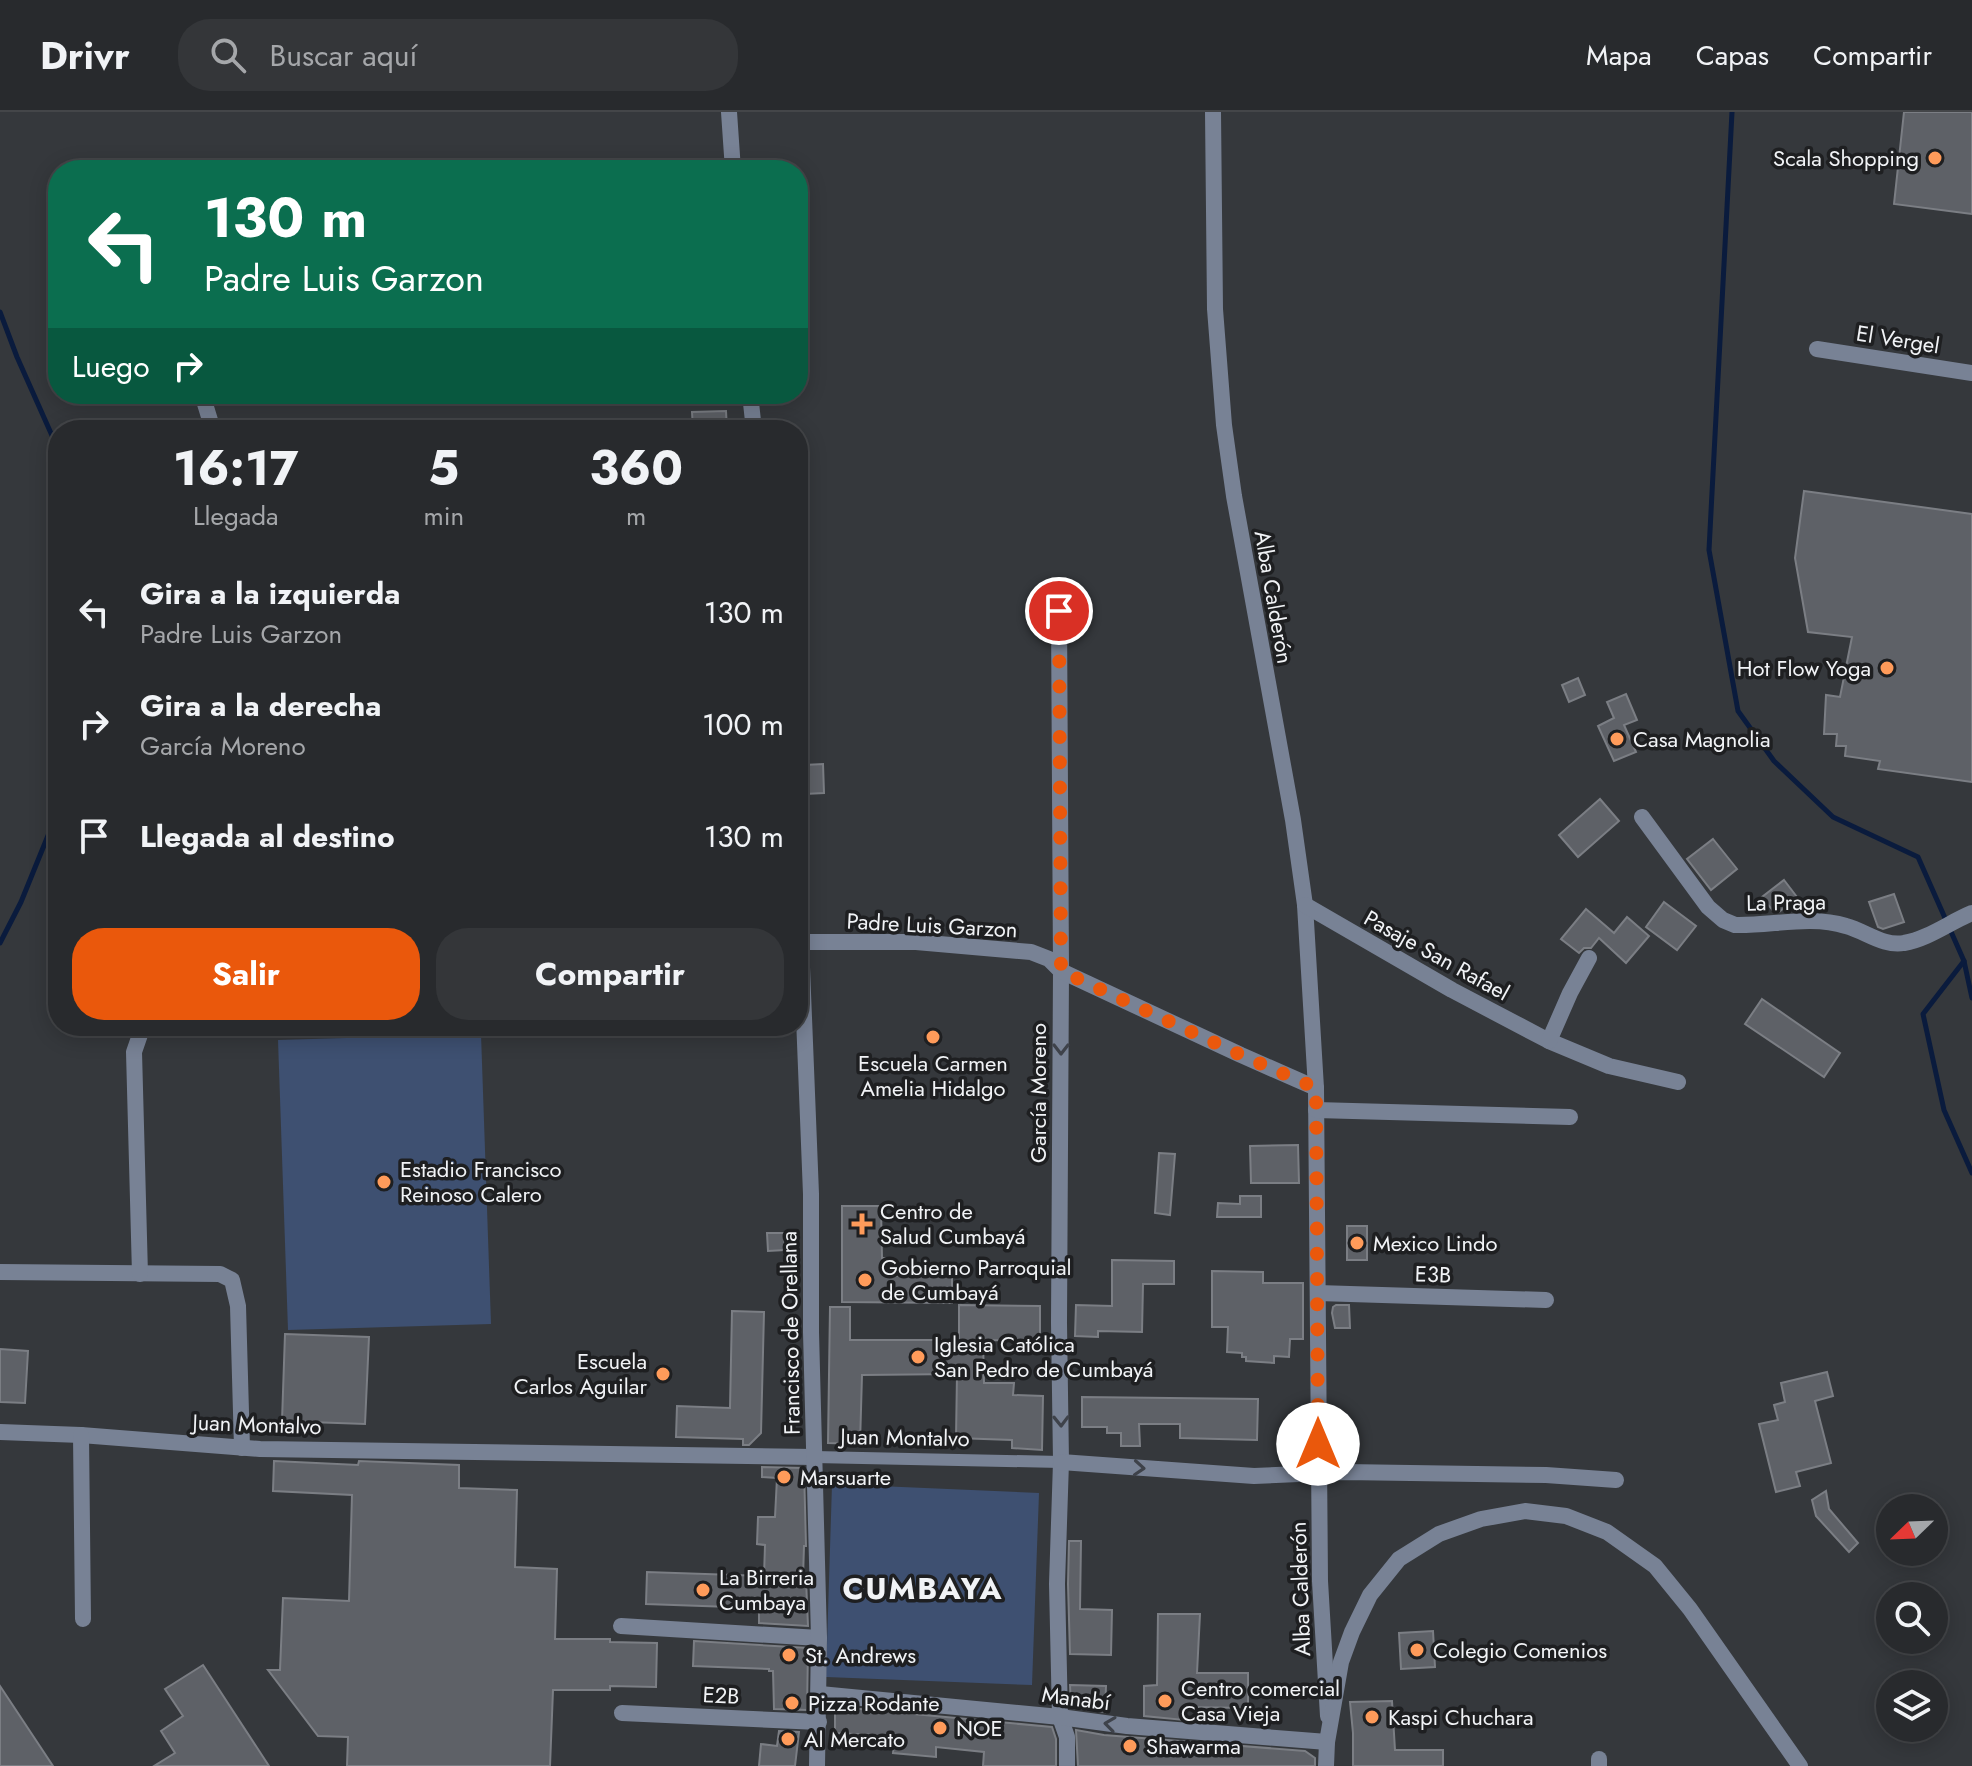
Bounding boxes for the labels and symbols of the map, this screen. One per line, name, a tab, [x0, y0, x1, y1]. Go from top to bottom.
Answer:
place label: Scala Shopping	[1773, 142, 1919, 174]
marker: Scala Shopping	[1926, 149, 1944, 167]
street label: El Vergel	[1854, 317, 1942, 361]
street label: Alba Calderón	[1247, 528, 1301, 666]
pin	[1025, 577, 1093, 645]
place label: Hot Flow Yoga	[1737, 652, 1871, 684]
marker: Hot Flow Yoga	[1878, 659, 1896, 677]
place label: Casa Magnolia	[1633, 723, 1771, 755]
marker: Casa Magnolia	[1608, 730, 1626, 748]
street label: La Praga	[1746, 885, 1826, 919]
street label: Pasaje San Rafael	[1358, 902, 1516, 1008]
street label: Padre Luis Garzon	[846, 905, 1018, 945]
street label: García Moreno	[1022, 1023, 1054, 1163]
marker: Escuela Carmen Amelia Hidalgo	[924, 1028, 942, 1046]
one-way arrow	[1052, 1043, 1070, 1056]
place label: Escuela Carmen Amelia Hidalgo	[858, 1047, 1008, 1104]
place label: Estadio Francisco Reinoso Calero	[400, 1153, 562, 1210]
marker: Estadio Francisco Reinoso Calero	[375, 1173, 393, 1191]
place label: Centro de Salud Cumbayá	[880, 1195, 1026, 1252]
marker: Centro de Salud Cumbayá	[851, 1213, 873, 1235]
place label: Mexico Lindo	[1373, 1227, 1498, 1259]
street label: Francisco de Orellana	[772, 1231, 808, 1435]
marker: Mexico Lindo	[1348, 1234, 1366, 1252]
place label: Gobierno Parroquial de Cumbayá	[881, 1251, 1072, 1308]
street label: E3B	[1414, 1257, 1452, 1291]
marker: Gobierno Parroquial de Cumbayá	[856, 1271, 874, 1289]
place label: Iglesia Católica San Pedro de Cumbayá	[934, 1328, 1154, 1385]
place label: Escuela Carlos Aguilar	[514, 1345, 647, 1402]
marker: Iglesia Católica San Pedro de Cumbayá	[909, 1348, 927, 1366]
marker: Escuela Carlos Aguilar	[654, 1365, 672, 1383]
position arrow	[1276, 1402, 1360, 1486]
street label: Juan Montalvo	[189, 1406, 322, 1442]
one-way arrow	[1052, 1415, 1069, 1428]
street label: Juan Montalvo	[837, 1420, 970, 1454]
one-way arrow	[1133, 1459, 1146, 1476]
place label: Marsuarte	[800, 1461, 891, 1493]
marker: Marsuarte	[775, 1468, 793, 1486]
north arrow	[1876, 1494, 1948, 1566]
street label: Alba Calderón	[1282, 1521, 1318, 1657]
place label: La Birreria Cumbaya	[719, 1561, 814, 1618]
district label: CUMBAYA	[842, 1567, 1004, 1610]
marker: La Birreria Cumbaya	[694, 1581, 712, 1599]
place label: Colegio Comenios	[1433, 1634, 1607, 1666]
place label: St. Andrews	[805, 1639, 916, 1671]
marker: Colegio Comenios	[1408, 1641, 1426, 1659]
marker: St. Andrews	[780, 1646, 798, 1664]
place label: Centro comercial Casa Vieja	[1181, 1672, 1340, 1729]
street label: E2B	[702, 1678, 740, 1712]
street label: Manabí	[1040, 1678, 1113, 1718]
place label: Pizza Rodante	[808, 1687, 939, 1719]
marker: Centro comercial Casa Vieja	[1156, 1692, 1174, 1710]
marker: Pizza Rodante	[783, 1694, 801, 1712]
place label: Kaspi Chuchara	[1388, 1701, 1534, 1733]
marker: Kaspi Chuchara	[1363, 1708, 1381, 1726]
place label: NOE	[956, 1712, 1003, 1744]
one-way arrow	[1103, 1716, 1117, 1733]
marker: NOE	[931, 1719, 949, 1737]
place label: Al Mercato	[804, 1723, 905, 1755]
marker: Al Mercato	[779, 1730, 797, 1748]
place label: Shawarma	[1146, 1730, 1241, 1762]
marker: Shawarma	[1121, 1737, 1139, 1755]

